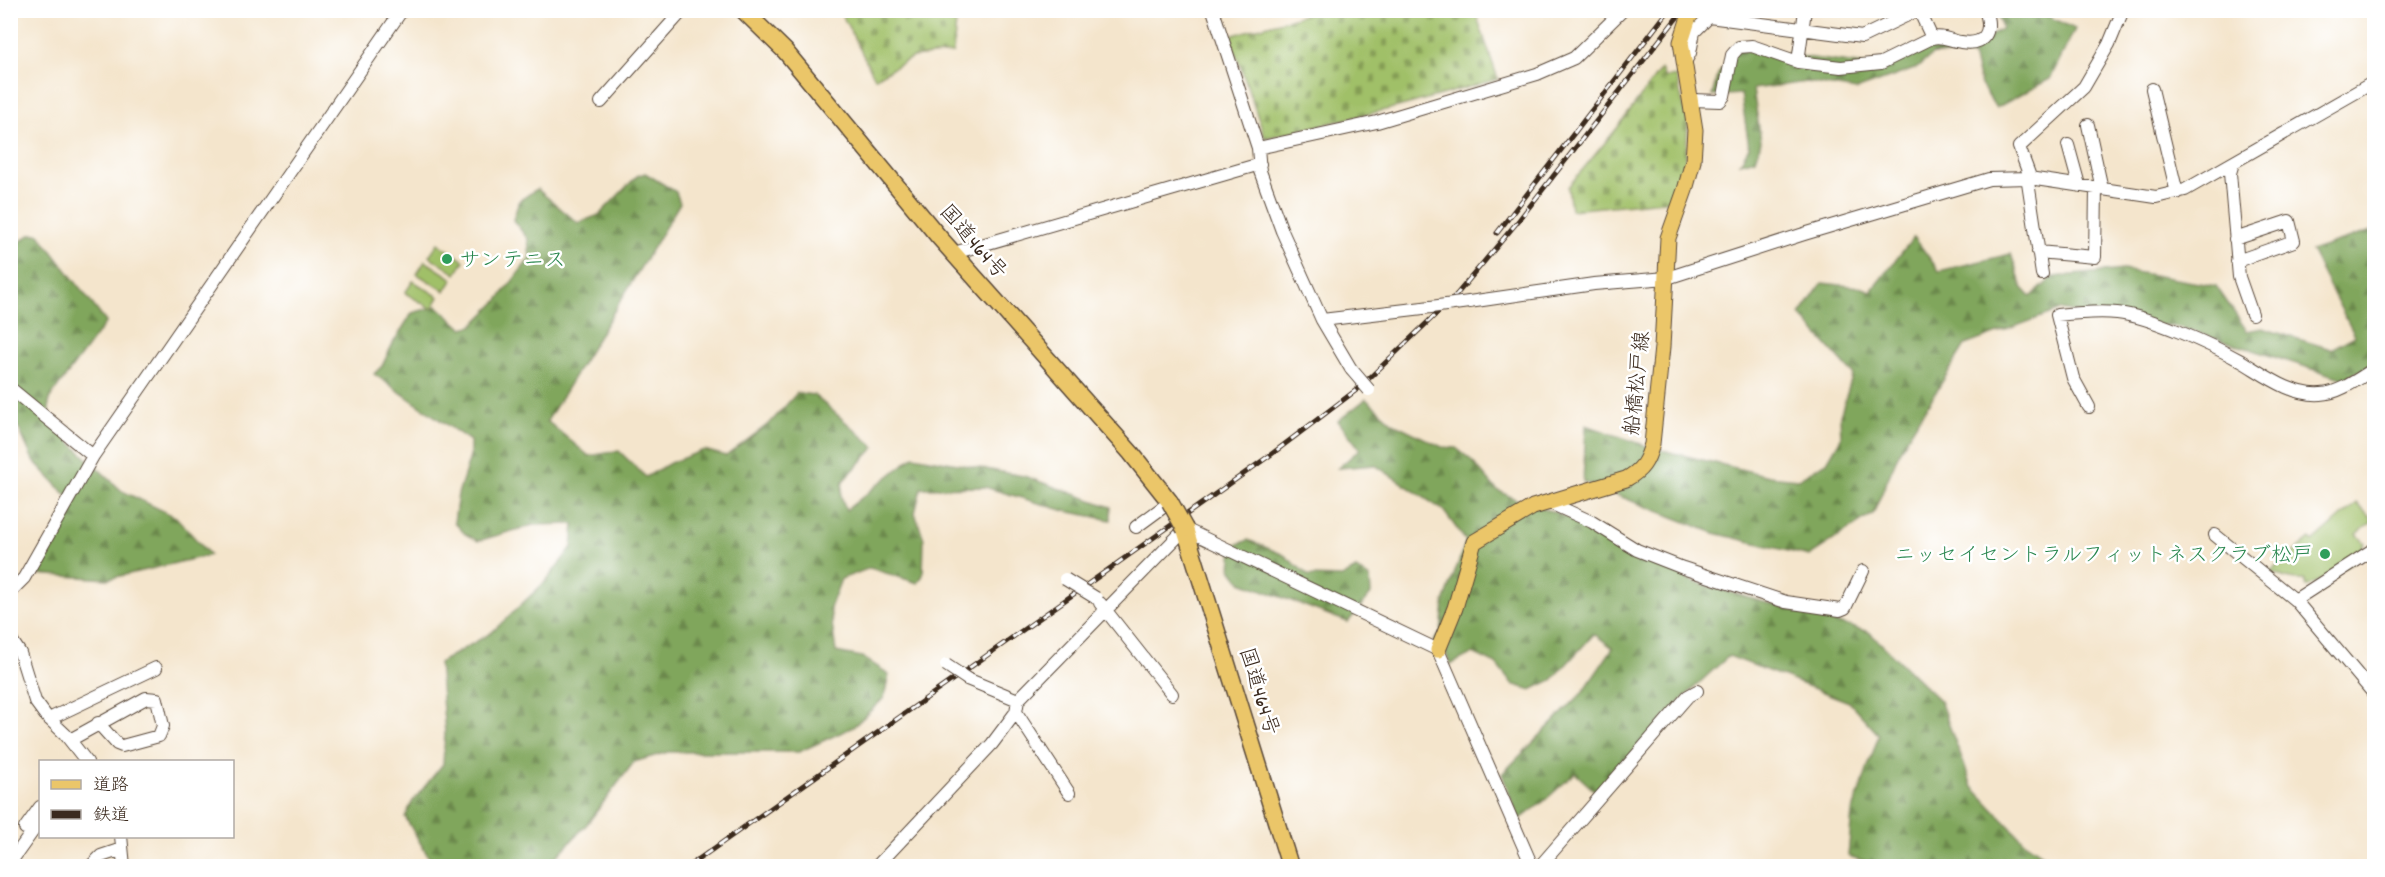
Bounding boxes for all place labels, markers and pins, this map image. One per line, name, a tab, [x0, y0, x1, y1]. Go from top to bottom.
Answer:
place label: サンテニス	[459, 247, 566, 277]
marker: サンテニス	[440, 252, 454, 266]
place label: ニッセイセントラルフィットネスクラブ松戸	[1894, 542, 2313, 572]
marker: ニッセイセントラルフィットネスクラブ松戸	[2318, 547, 2332, 561]

